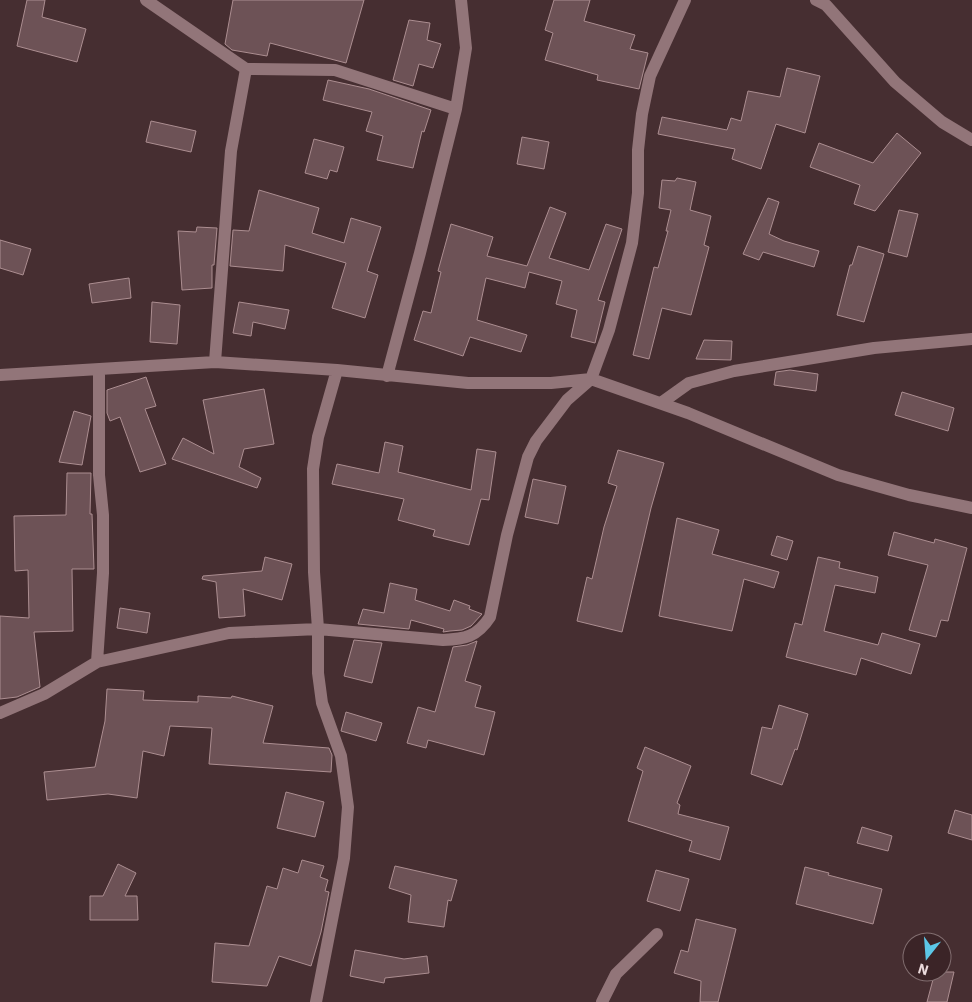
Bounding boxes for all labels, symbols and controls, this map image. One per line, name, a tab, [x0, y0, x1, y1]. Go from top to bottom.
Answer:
north arrow	[902, 932, 952, 982]
text: N	[916, 959, 931, 980]

